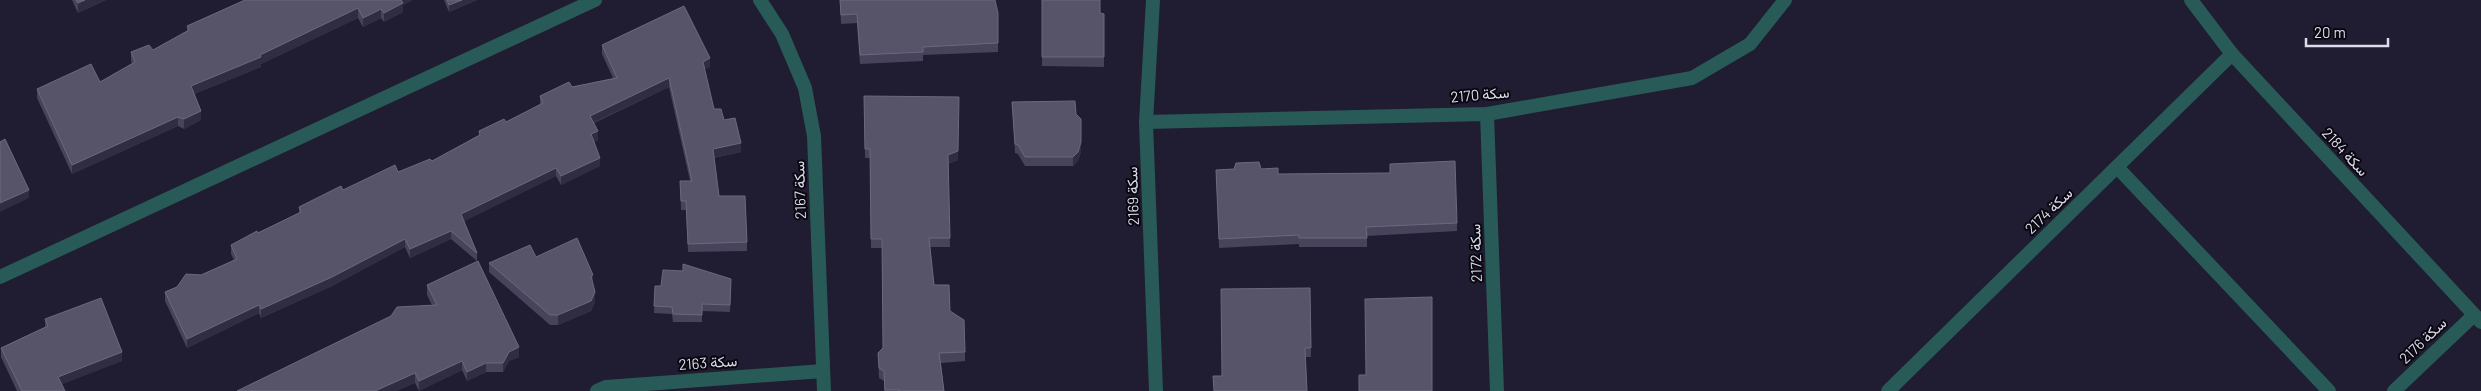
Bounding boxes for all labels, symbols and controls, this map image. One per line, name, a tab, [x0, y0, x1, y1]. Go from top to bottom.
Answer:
scale bar	[2306, 15, 2388, 47]
text: 20 m	[2314, 23, 2346, 41]
street label: سكة 2170	[1450, 82, 1510, 106]
street label: سكة 2184	[2319, 123, 2373, 179]
street label: سكة 2167	[789, 160, 809, 219]
street label: سكة 2169	[1122, 166, 1142, 226]
street label: سكة 2174	[2021, 183, 2076, 237]
street label: سكة 2172	[1465, 223, 1485, 283]
street label: سكة 2176	[2395, 313, 2450, 367]
street label: سكة 2163	[678, 351, 738, 373]

